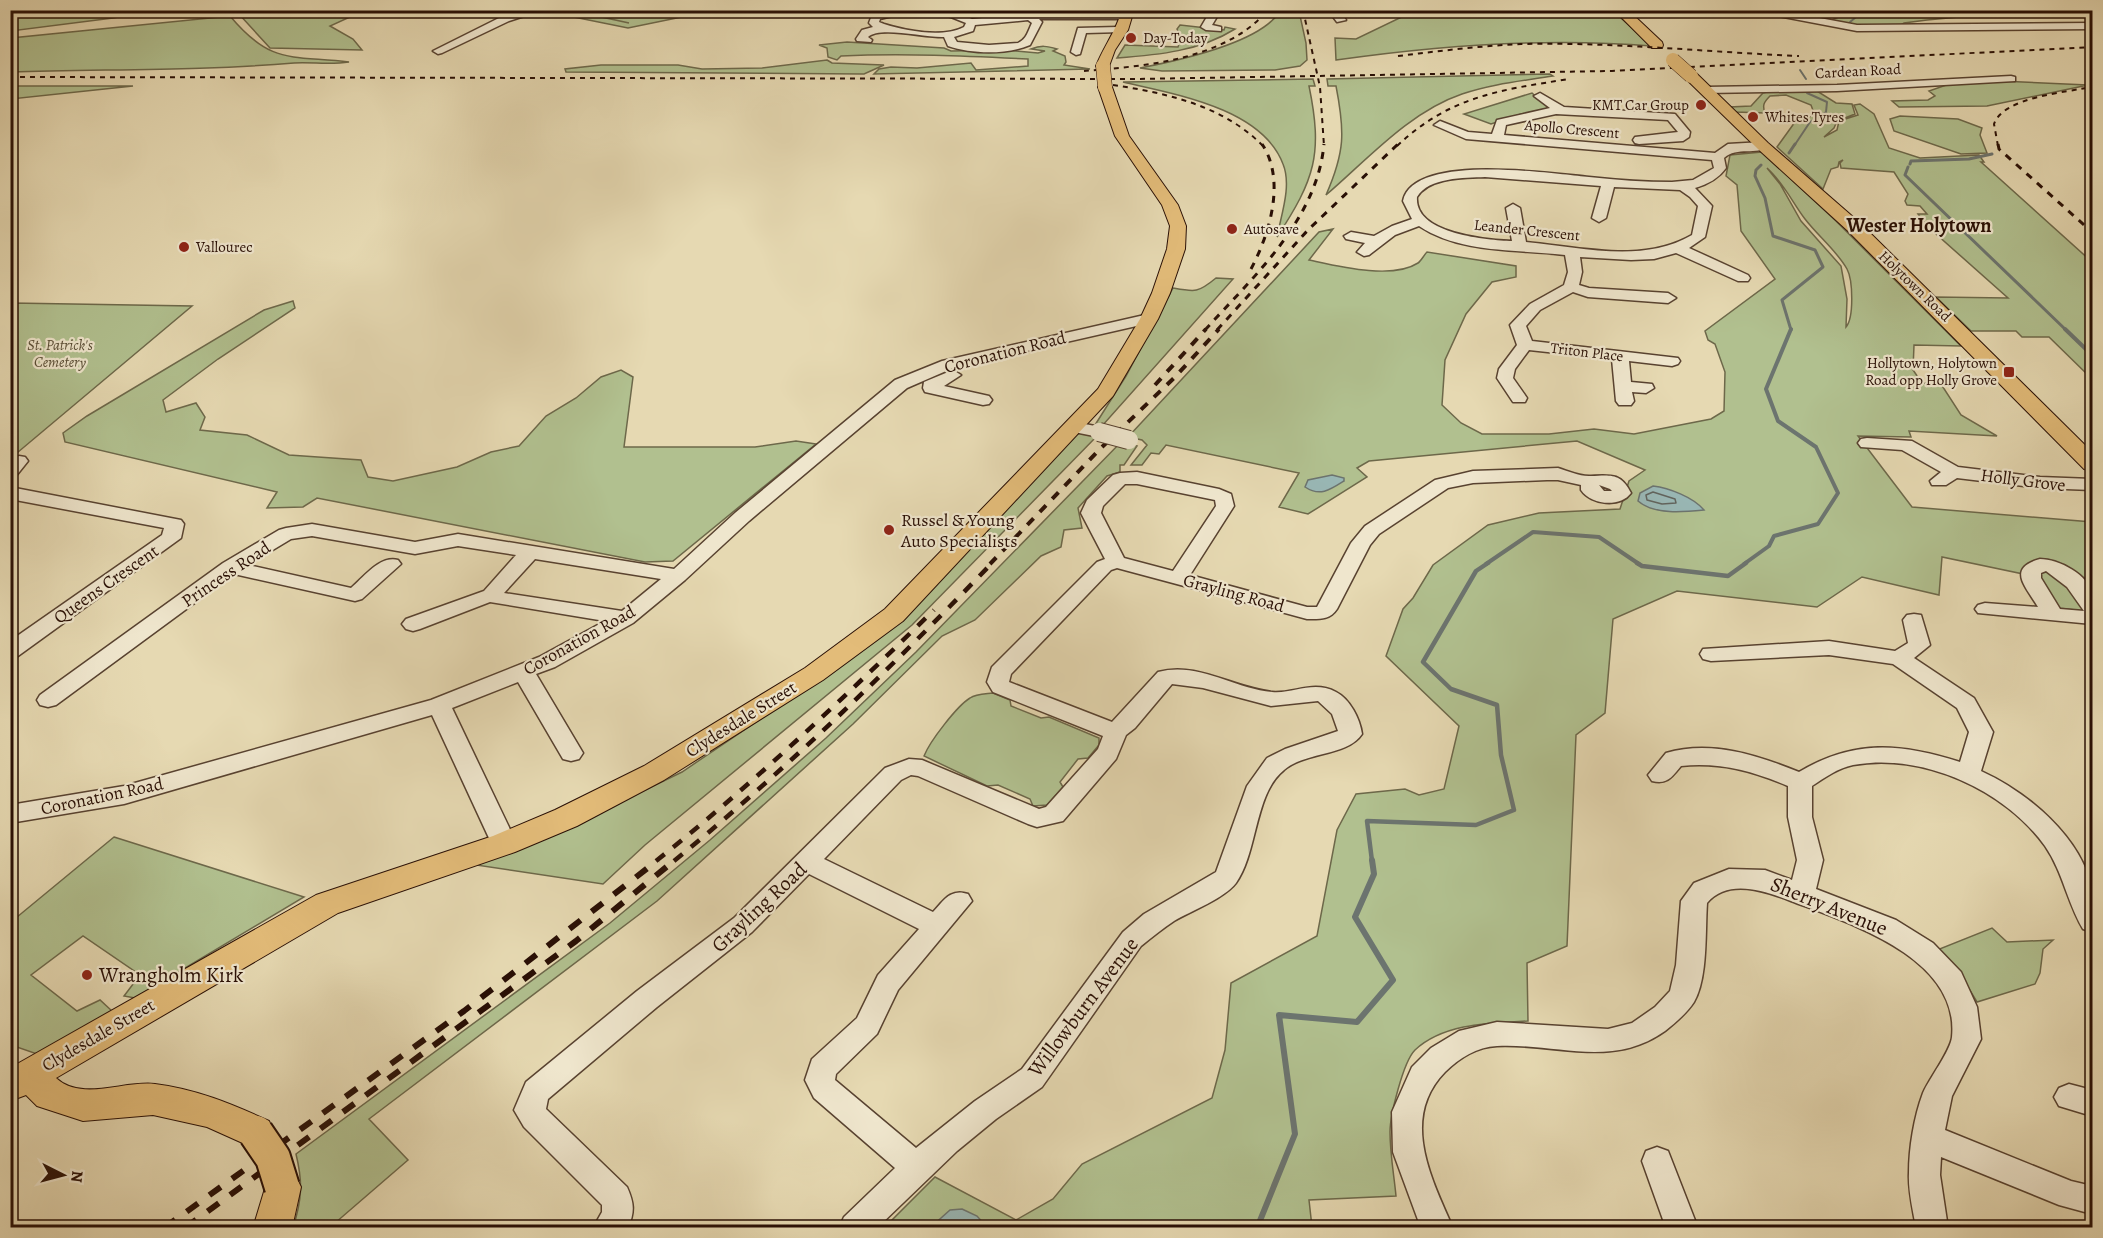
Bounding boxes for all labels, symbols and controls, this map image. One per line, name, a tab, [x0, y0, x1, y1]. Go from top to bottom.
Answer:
place label: Day-Today	[1143, 28, 1208, 48]
marker: Day-Today	[1124, 31, 1138, 45]
street label: Cardean Road	[1814, 59, 1902, 83]
place label: KMT Car Group	[1592, 95, 1689, 115]
marker: KMT Car Group	[1694, 98, 1708, 112]
place label: Whites Tyres	[1764, 107, 1844, 127]
marker: Whites Tyres	[1746, 110, 1760, 124]
street label: Apollo Crescent	[1523, 115, 1620, 143]
district label: Wester Holytown	[1846, 212, 1991, 239]
street label: Leander Crescent	[1473, 214, 1581, 246]
place label: Autosave	[1243, 219, 1299, 239]
marker: Autosave	[1225, 222, 1239, 236]
place label: Vallourec	[195, 237, 253, 257]
marker: Vallourec	[177, 240, 191, 254]
street label: Holytown Road	[1874, 246, 1956, 326]
street label: Coronation Road	[942, 325, 1069, 379]
park label: St. Patrick's Cemetery	[27, 335, 93, 372]
street label: Triton Place	[1549, 338, 1625, 366]
place label: Hollytown, Holytown Road opp Holly Grove	[1865, 353, 1997, 390]
marker: Hollytown, Holytown Road opp Holly Grove	[2002, 365, 2016, 379]
street label: Holly Grove	[1979, 463, 2067, 497]
place label: Russel & Young Auto Specialists	[900, 508, 1017, 553]
marker: Russel & Young Auto Specialists	[882, 523, 896, 537]
street label: Princess Road	[177, 535, 275, 613]
street label: Queens Crescent	[49, 539, 163, 629]
street label: Grayling Road	[1181, 568, 1288, 618]
street label: Coronation Road	[519, 599, 640, 681]
street label: Clydesdale Street	[681, 675, 801, 763]
street label: Coronation Road	[39, 771, 166, 821]
street label: Grayling Road	[705, 855, 813, 959]
street label: Sherry Avenue	[1766, 870, 1892, 942]
street label: Willowburn Avenue	[1021, 931, 1145, 1083]
place label: Wrangholm Kirk	[98, 961, 244, 989]
marker: Wrangholm Kirk	[80, 968, 94, 982]
street label: Clydesdale Street	[37, 993, 159, 1077]
north arrow	[33, 1145, 93, 1205]
text: N	[65, 1170, 88, 1184]

